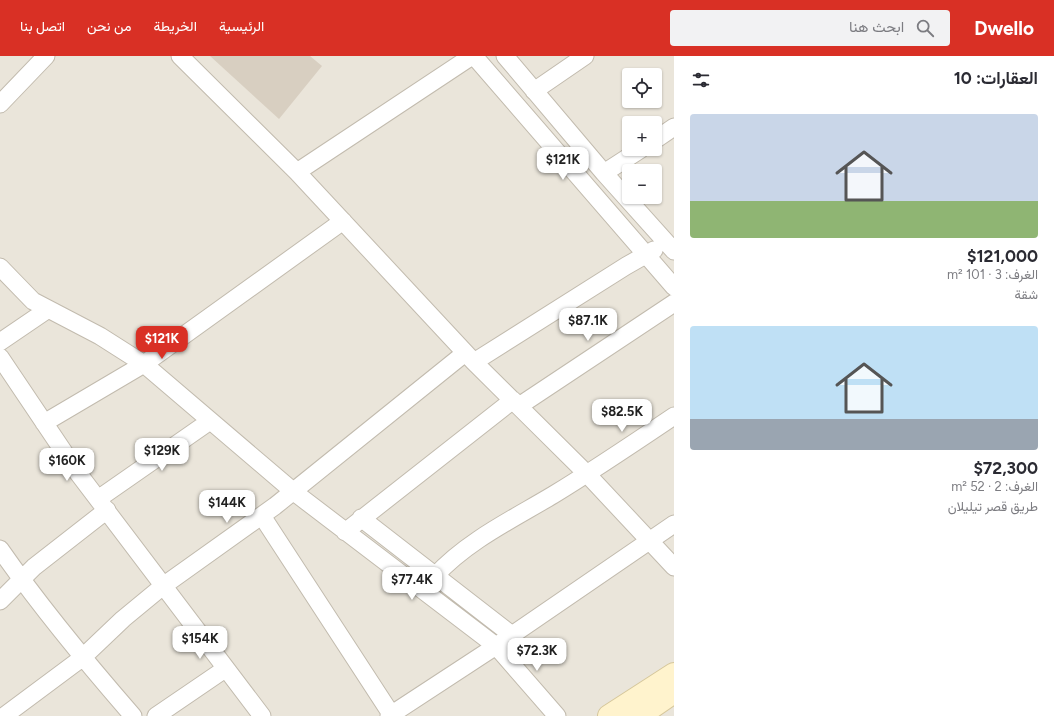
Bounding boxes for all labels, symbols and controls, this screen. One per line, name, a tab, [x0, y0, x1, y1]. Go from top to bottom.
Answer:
search box	[670, 10, 950, 46]
icon: search	[914, 17, 936, 39]
text: Dwello	[974, 17, 1034, 40]
text: اتصل بنا	[20, 18, 65, 35]
text: من نحن	[87, 18, 132, 35]
text: الخريطة	[154, 18, 197, 35]
text: الرئيسية	[219, 18, 264, 35]
text: ابحث هنا	[849, 18, 904, 36]
map controls	[622, 68, 662, 204]
button: locate	[622, 68, 662, 108]
text: العقارات: 10	[954, 68, 1038, 88]
icon: filters	[690, 69, 712, 91]
button: +	[622, 116, 662, 156]
icon: home	[828, 140, 900, 212]
pin: $121K	[535, 147, 591, 181]
text: $121K	[546, 152, 580, 167]
button: −	[622, 164, 662, 204]
text: $121,000	[967, 246, 1038, 266]
text: الغرف: 3 · 101 m²	[947, 267, 1038, 282]
text: شقة	[1015, 287, 1038, 302]
pin: $87.1K	[555, 308, 621, 342]
text: $87.1K	[568, 313, 608, 328]
pin: $121K	[134, 326, 190, 360]
text: $121K	[145, 331, 179, 346]
icon: home	[828, 352, 900, 424]
pin: $82.5K	[589, 399, 655, 433]
text: $82.5K	[601, 404, 643, 419]
pin: $129K	[134, 438, 190, 472]
text: $129K	[144, 443, 180, 458]
pin: $160K	[39, 448, 95, 482]
text: $160K	[48, 453, 86, 468]
text: $72,300	[973, 458, 1038, 478]
text: الغرف: 2 · 52 m²	[951, 479, 1038, 494]
pin: $144K	[199, 490, 255, 524]
text: $144K	[208, 495, 246, 510]
text: طريق قصر تيليلان	[948, 499, 1038, 514]
pin: $77.4K	[379, 567, 445, 601]
text: $77.4K	[391, 572, 433, 587]
pin: $154K	[172, 626, 228, 660]
text: $154K	[181, 631, 219, 646]
pin: $72.3K	[504, 638, 570, 672]
text: $72.3K	[516, 643, 558, 658]

